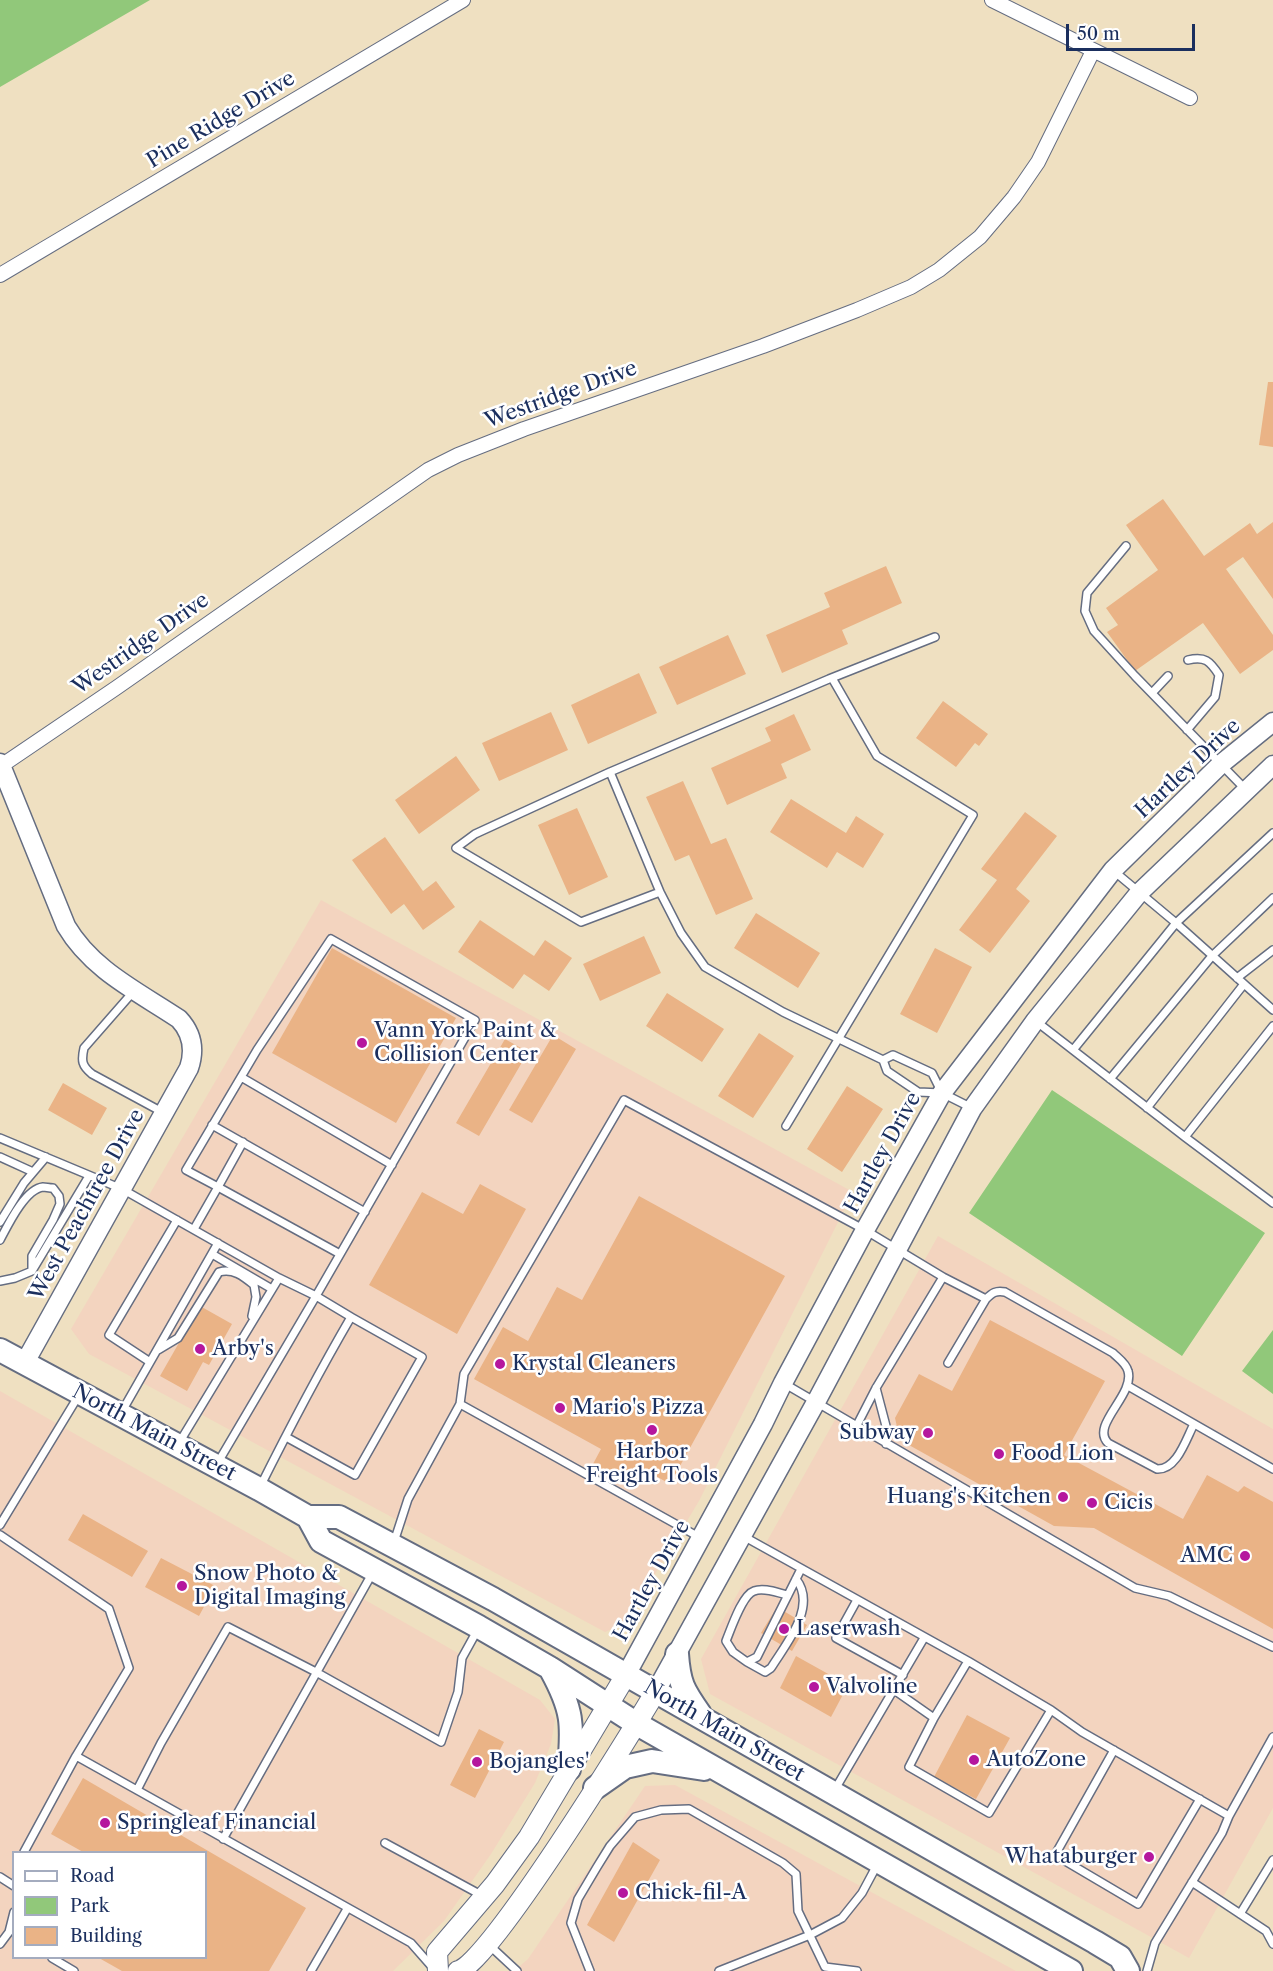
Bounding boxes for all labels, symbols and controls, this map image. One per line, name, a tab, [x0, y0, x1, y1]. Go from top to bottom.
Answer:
scale bar	[1069, 12, 1198, 50]
text: 50 m	[1077, 23, 1120, 45]
street label: Pine Ridge Drive	[142, 66, 300, 174]
street label: Westridge Drive	[481, 356, 641, 434]
street label: Westridge Drive	[68, 588, 214, 700]
street label: Hartley Drive	[1130, 714, 1246, 824]
place label: Vann York Paint & Collision Center	[374, 1018, 556, 1068]
marker: Vann York Paint & Collision Center	[355, 1036, 369, 1050]
street label: Hartley Drive	[839, 1088, 927, 1218]
street label: West Peachtree Drive	[24, 1105, 150, 1305]
place label: Arby's	[212, 1336, 274, 1362]
marker: Arby's	[193, 1342, 207, 1356]
place label: Krystal Cleaners	[512, 1351, 676, 1377]
marker: Krystal Cleaners	[493, 1357, 507, 1371]
street label: North Main Street	[68, 1379, 240, 1487]
place label: Mario's Pizza	[572, 1395, 704, 1421]
marker: Mario's Pizza	[553, 1401, 567, 1415]
place label: Subway	[839, 1420, 916, 1446]
marker: Harbor Freight Tools	[645, 1423, 659, 1437]
marker: Subway	[921, 1426, 935, 1440]
place label: Harbor Freight Tools	[586, 1439, 718, 1489]
place label: Food Lion	[1011, 1441, 1114, 1467]
marker: Food Lion	[992, 1447, 1006, 1461]
place label: Huang's Kitchen	[887, 1484, 1051, 1510]
marker: Huang's Kitchen	[1056, 1490, 1070, 1504]
place label: Cicis	[1104, 1490, 1153, 1516]
marker: Cicis	[1085, 1496, 1099, 1510]
street label: Hartley Drive	[608, 1516, 696, 1646]
place label: AMC	[1180, 1543, 1233, 1569]
marker: AMC	[1238, 1549, 1252, 1563]
place label: Snow Photo & Digital Imaging	[194, 1561, 345, 1611]
marker: Snow Photo & Digital Imaging	[175, 1579, 189, 1593]
place label: Laserwash	[796, 1616, 901, 1642]
marker: Laserwash	[777, 1622, 791, 1636]
place label: Valvoline	[826, 1674, 918, 1700]
street label: North Main Street	[639, 1675, 809, 1787]
marker: Valvoline	[807, 1680, 821, 1694]
place label: AutoZone	[986, 1747, 1086, 1773]
place label: Bojangles'	[489, 1749, 589, 1775]
marker: AutoZone	[967, 1753, 981, 1767]
marker: Bojangles'	[470, 1755, 484, 1769]
place label: Springleaf Financial	[117, 1810, 316, 1836]
marker: Springleaf Financial	[98, 1816, 112, 1830]
place label: Whataburger	[1005, 1844, 1137, 1870]
marker: Whataburger	[1142, 1850, 1156, 1864]
legend	[12, 1851, 207, 1959]
text: Road	[70, 1865, 115, 1887]
place label: Chick-fil-A	[635, 1880, 747, 1906]
marker: Chick-fil-A	[616, 1886, 630, 1900]
text: Park	[70, 1895, 109, 1917]
text: Building	[70, 1925, 142, 1947]

